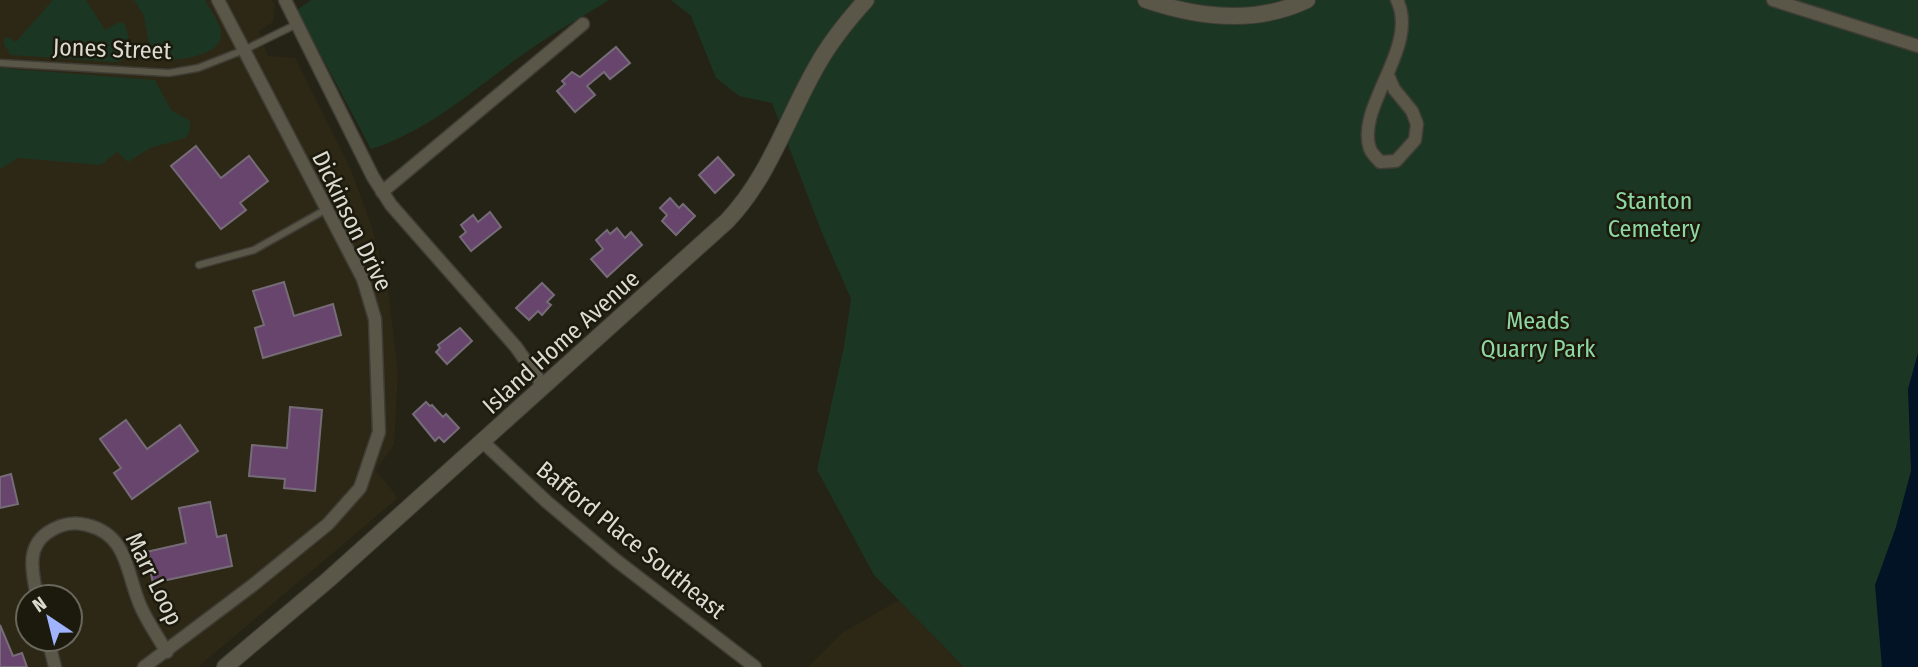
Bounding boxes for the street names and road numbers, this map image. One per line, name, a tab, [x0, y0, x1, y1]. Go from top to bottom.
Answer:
street label: Jones Street	[52, 33, 172, 65]
street label: Dickinson Drive	[306, 146, 398, 296]
street label: Island Home Avenue	[477, 264, 645, 420]
street label: Bafford Place Southeast	[531, 455, 731, 625]
street label: Marr Loop	[120, 528, 188, 630]

